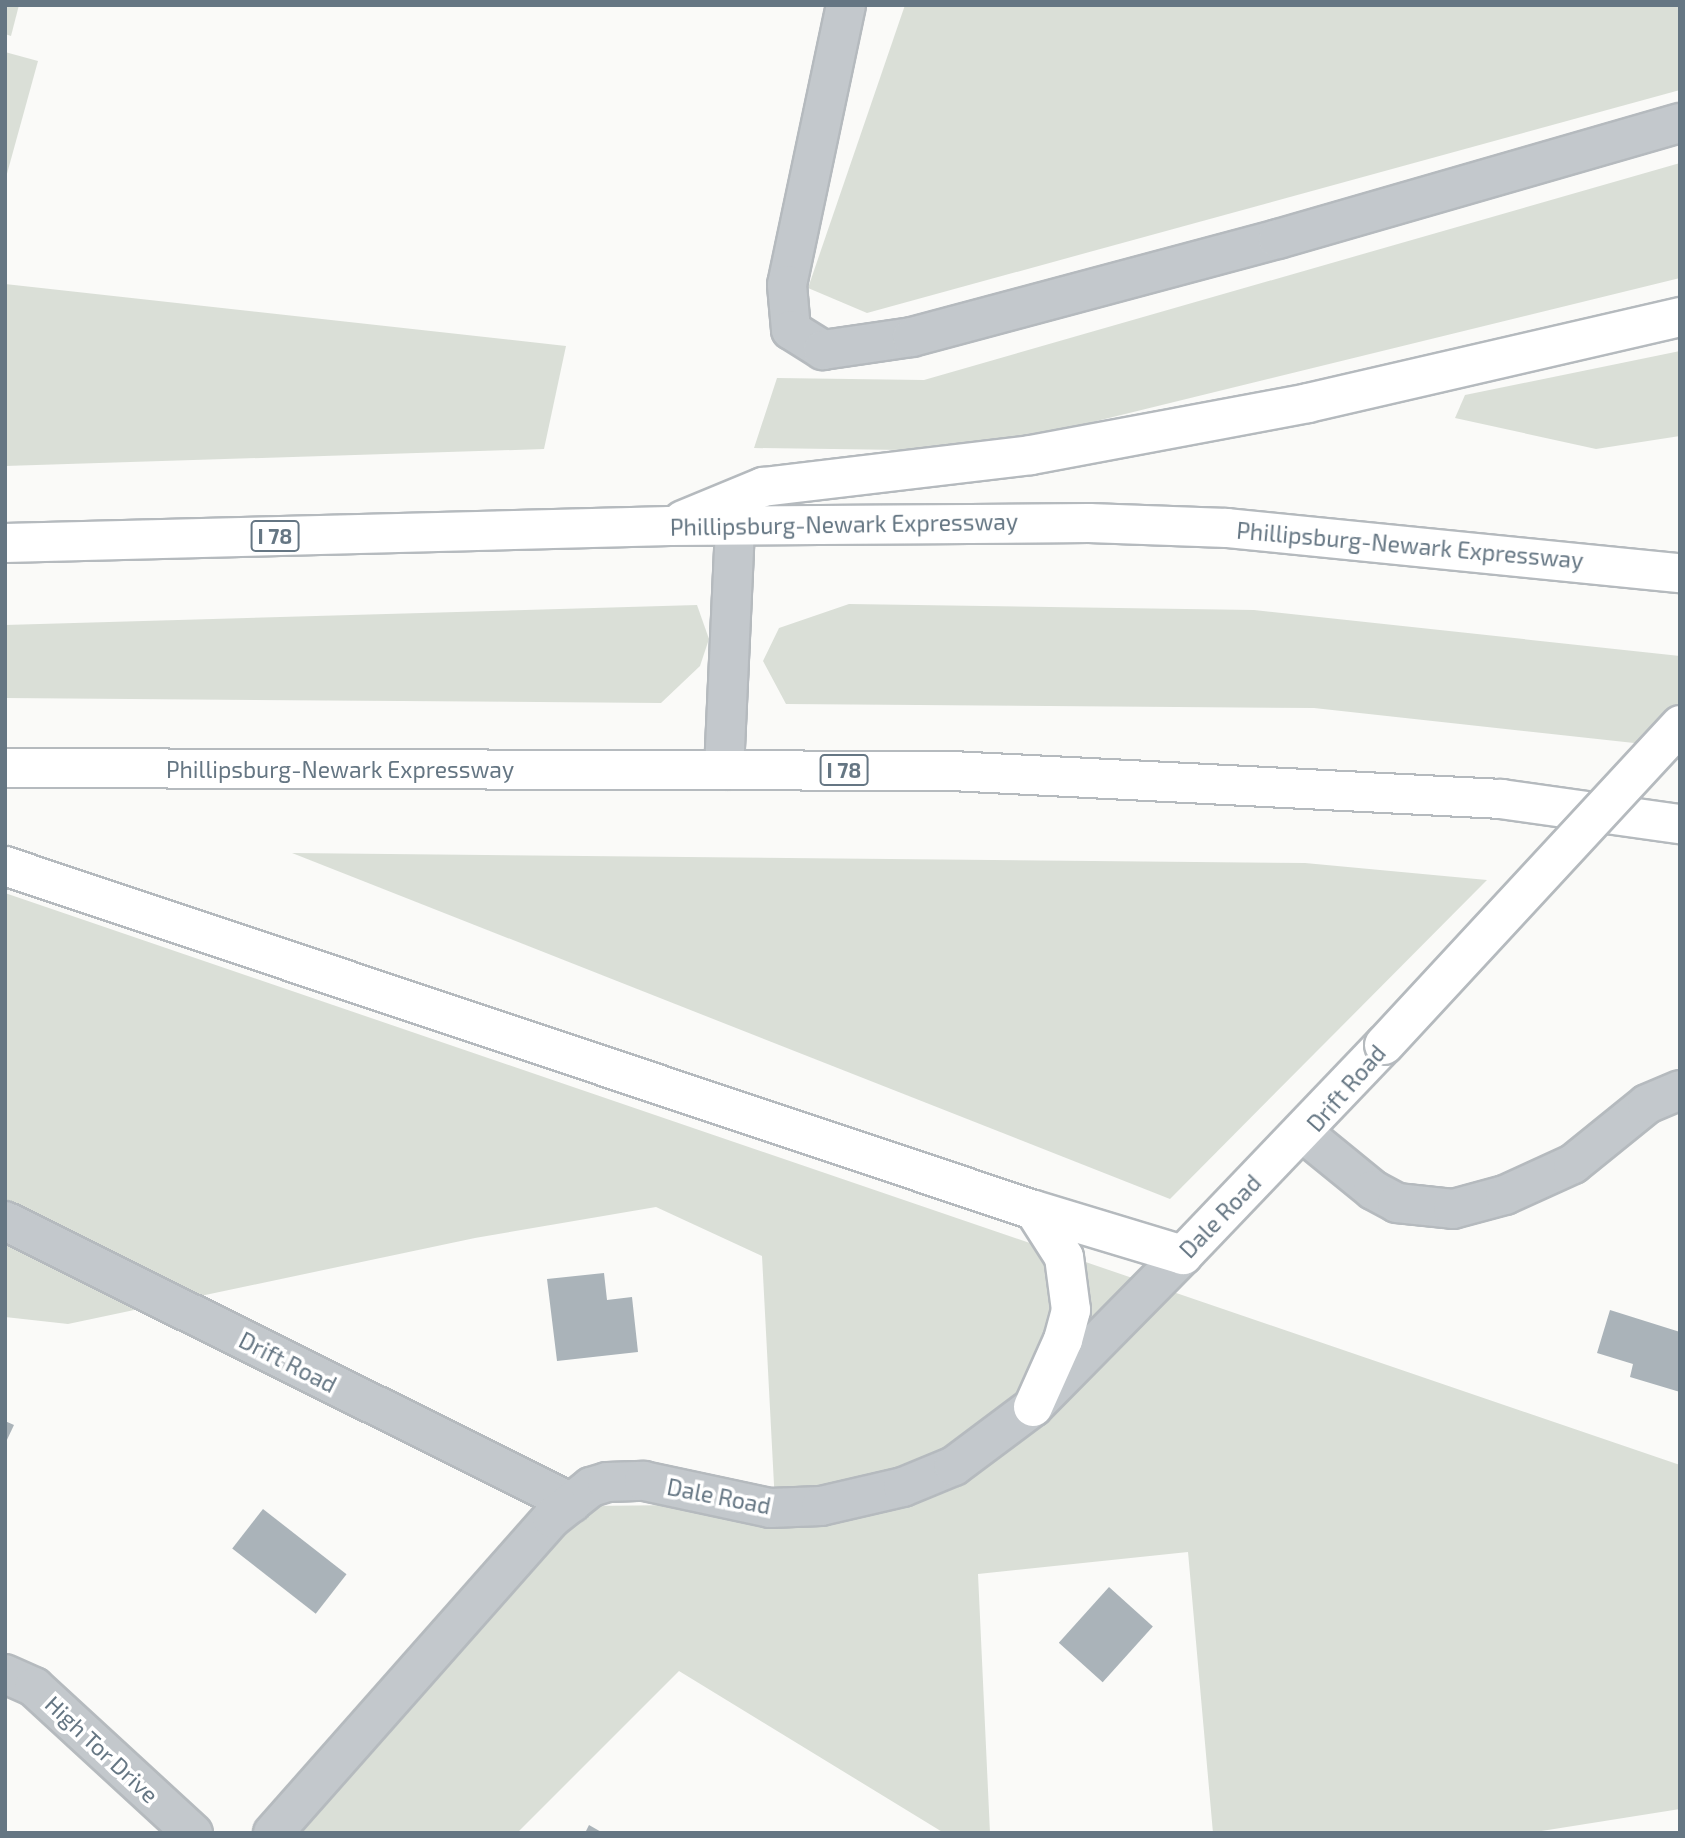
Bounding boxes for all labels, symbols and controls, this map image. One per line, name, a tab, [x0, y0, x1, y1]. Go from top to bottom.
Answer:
street label: Phillipsburg-Newark Expressway	[670, 507, 1018, 541]
street label: Phillipsburg-Newark Expressway	[1235, 516, 1585, 574]
road number: I 78	[250, 518, 300, 554]
road number: I 78	[820, 752, 868, 788]
street label: Phillipsburg-Newark Expressway	[166, 755, 514, 783]
street label: Drift Road	[1301, 1039, 1391, 1137]
street label: Dale Road	[1174, 1169, 1266, 1263]
street label: Drift Road	[235, 1326, 341, 1398]
street label: Dale Road	[665, 1472, 773, 1520]
street label: High Tor Drive	[39, 1689, 165, 1809]

